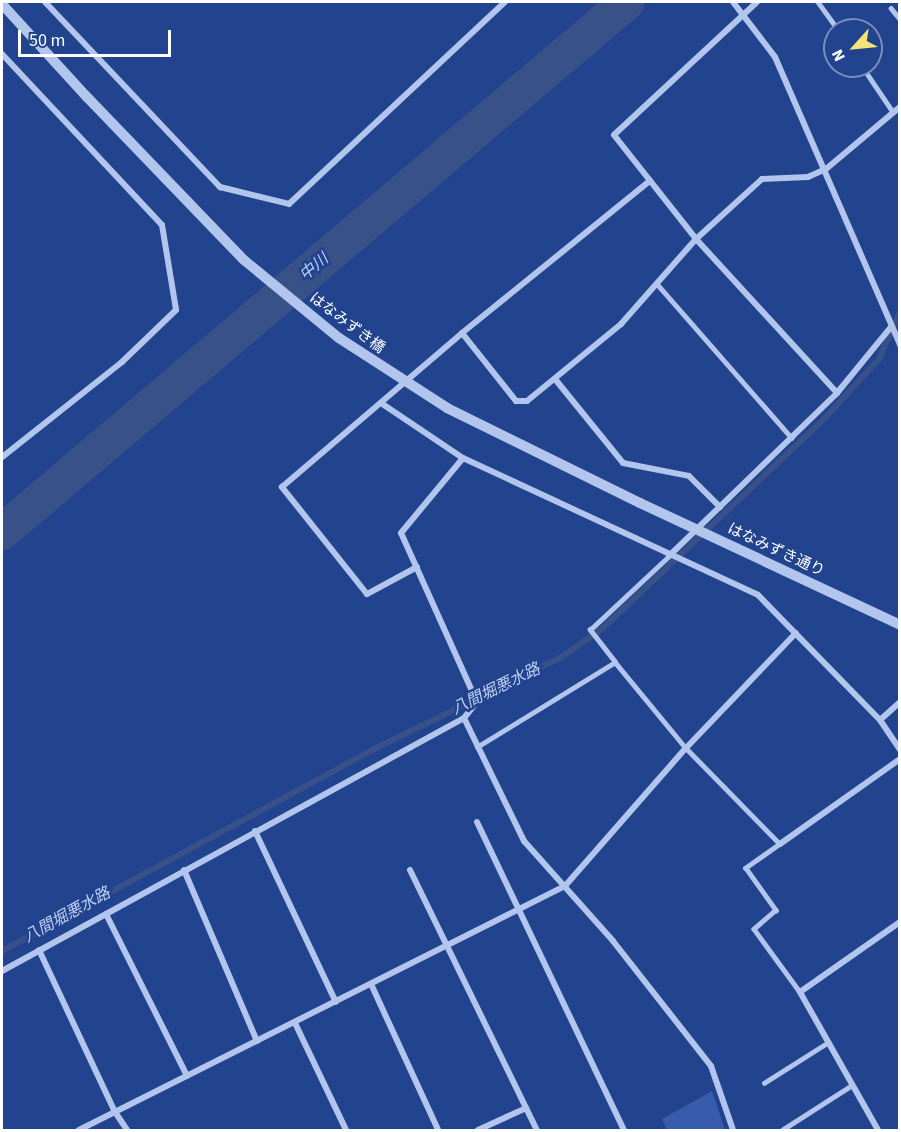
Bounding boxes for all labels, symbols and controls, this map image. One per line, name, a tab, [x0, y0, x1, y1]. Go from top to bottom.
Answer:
scale bar	[21, 18, 174, 56]
north arrow	[823, 18, 883, 78]
text: 50 m	[29, 28, 65, 53]
text: N	[827, 46, 851, 65]
water label: 中川	[296, 249, 332, 285]
street label: はなみずき橋	[306, 289, 388, 357]
street label: はなみずき通り	[725, 520, 827, 580]
water label: 八間堀悪水路	[449, 659, 543, 719]
water label: 八間堀悪水路	[20, 883, 114, 947]

